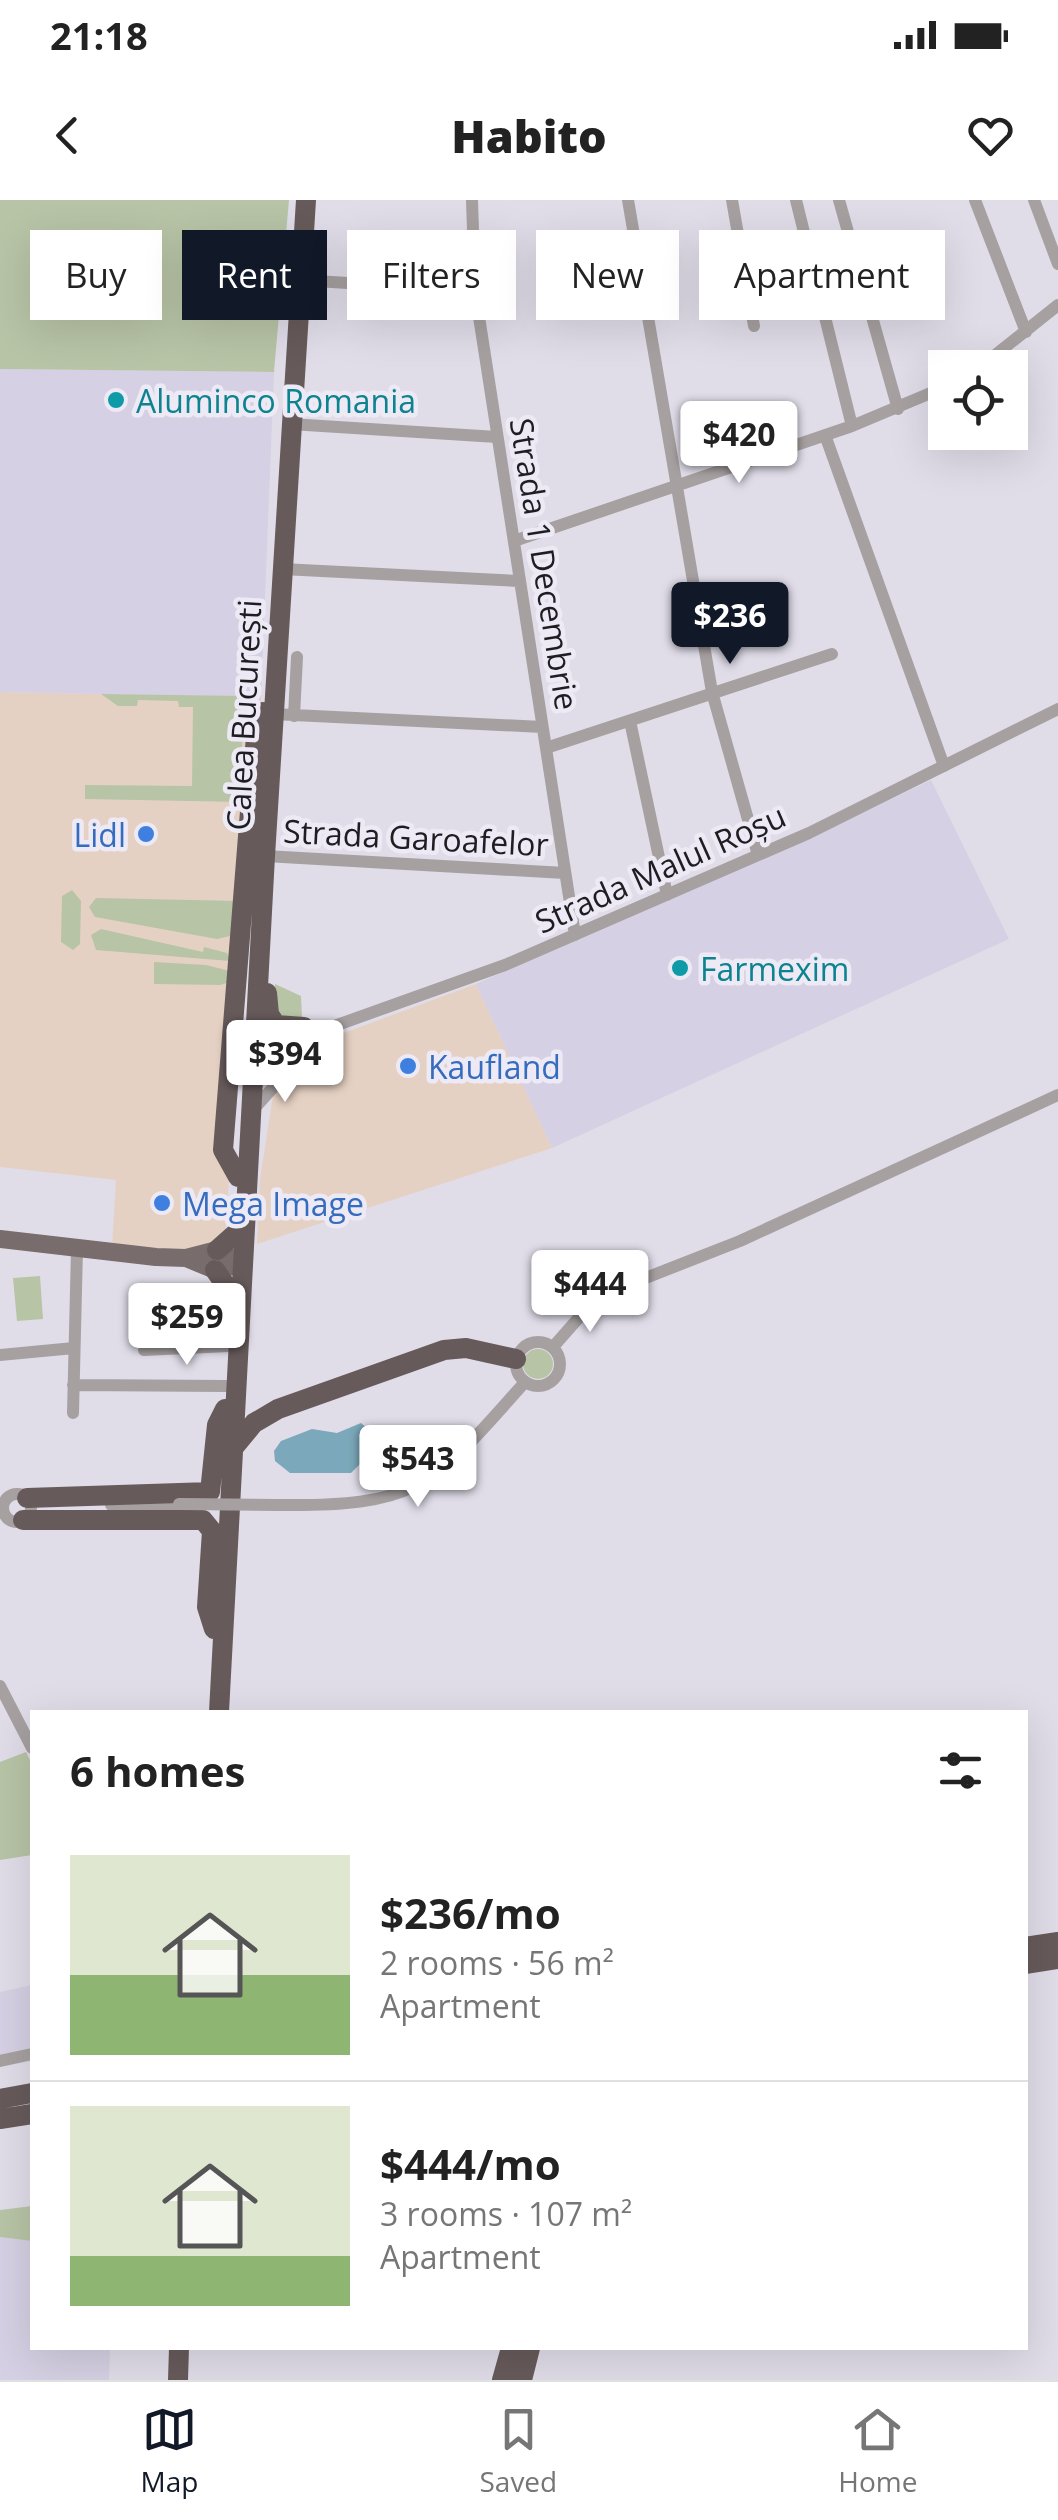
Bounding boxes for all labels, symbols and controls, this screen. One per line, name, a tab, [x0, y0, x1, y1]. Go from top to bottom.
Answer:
text: 21:18	[50, 9, 148, 61]
text: Habito	[451, 105, 607, 166]
icon: back	[40, 108, 95, 163]
icon: heart	[963, 108, 1018, 163]
chip: Buy	[30, 230, 162, 320]
chip: Rent	[182, 230, 327, 320]
chip: Filters	[347, 230, 516, 320]
chip: New	[536, 230, 679, 320]
chip: Apartment	[699, 230, 945, 320]
map controls	[928, 350, 1028, 450]
button: locate	[928, 350, 1028, 450]
place label: Aluminco Romania	[136, 379, 416, 422]
marker: Aluminco Romania	[105, 389, 127, 411]
pin: $420	[680, 401, 798, 486]
text: $420	[702, 412, 776, 455]
street label: Strada 1 Decembrie	[501, 415, 589, 713]
pin: $236	[671, 582, 789, 667]
text: $236	[693, 593, 767, 636]
street label: Calea București	[215, 598, 271, 832]
street label: Strada Malul Roșu	[528, 793, 792, 943]
street label: Strada Garoafelor	[282, 809, 550, 865]
place label: Lidl	[74, 813, 126, 856]
marker: Lidl	[135, 823, 157, 845]
place label: Farmexim	[700, 947, 849, 990]
marker: Farmexim	[669, 957, 691, 979]
pin: $394	[226, 1020, 344, 1105]
text: $394	[248, 1031, 322, 1074]
place label: Kaufland	[428, 1045, 561, 1088]
marker: Kaufland	[397, 1055, 419, 1077]
place label: Mega Image	[182, 1182, 364, 1225]
marker: Mega Image	[151, 1192, 173, 1214]
pin: $444	[531, 1250, 649, 1335]
text: $444	[553, 1261, 627, 1304]
pin: $259	[128, 1283, 246, 1368]
text: $259	[150, 1294, 224, 1337]
pin: $543	[359, 1425, 477, 1510]
text: $543	[381, 1436, 455, 1479]
text: 6 homes	[70, 1742, 245, 1799]
icon: filters	[933, 1743, 988, 1798]
text: $236/mo	[380, 1884, 561, 1941]
icon: home	[150, 1895, 270, 2015]
text: 2 rooms · 56 m²	[380, 1941, 614, 1984]
text: Apartment	[380, 1984, 541, 2027]
text: $444/mo	[380, 2135, 561, 2192]
icon: home	[150, 2146, 270, 2266]
text: 3 rooms · 107 m²	[380, 2192, 632, 2235]
text: Apartment	[380, 2235, 541, 2278]
tab: Map	[141, 2402, 198, 2500]
tab: Saved	[479, 2402, 557, 2500]
tab: Home	[838, 2402, 917, 2500]

